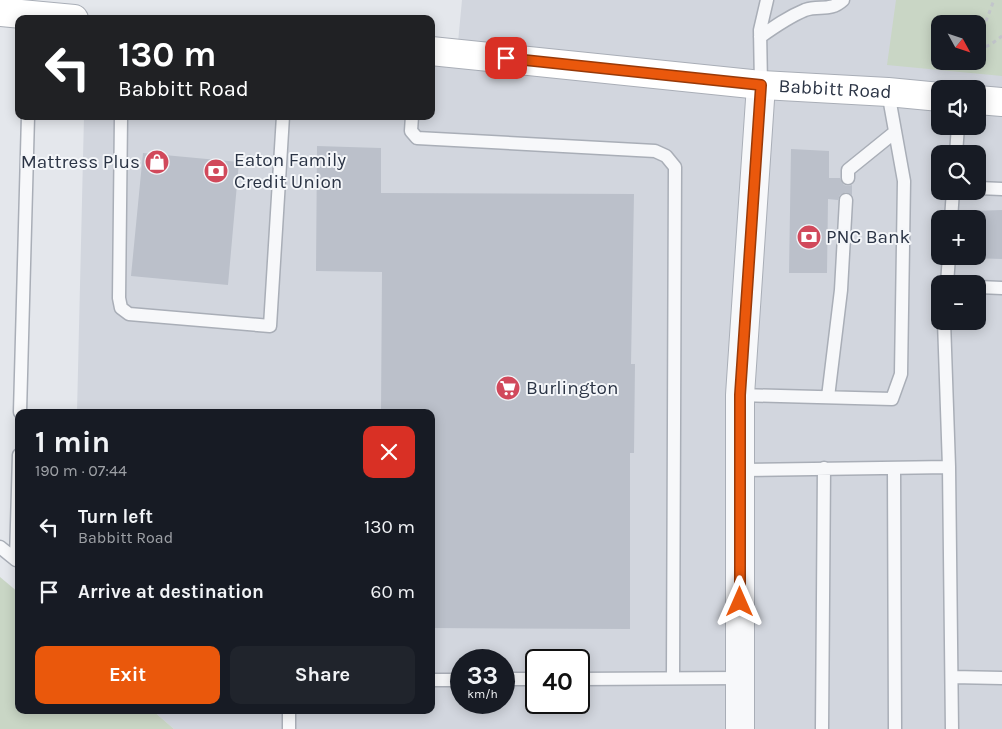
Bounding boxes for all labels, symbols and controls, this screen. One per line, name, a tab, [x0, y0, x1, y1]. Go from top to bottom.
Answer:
north arrow	[931, 15, 986, 70]
map controls	[931, 15, 986, 330]
text: 130 m	[118, 34, 216, 75]
icon: left	[35, 35, 100, 100]
pin	[485, 37, 527, 79]
icon: arrive	[492, 44, 520, 72]
street label: Babbitt Road	[778, 75, 892, 103]
text: Babbitt Road	[118, 76, 249, 102]
button: sound	[931, 80, 986, 135]
button: search	[931, 145, 986, 200]
shop icon: Mattress Plus	[144, 149, 170, 175]
place label: Eaton Family Credit Union	[234, 149, 346, 193]
place label: Mattress Plus	[21, 151, 140, 173]
bank icon: Eaton Family Credit Union	[203, 158, 229, 184]
button: +	[931, 210, 986, 265]
bank icon: PNC Bank	[796, 224, 822, 250]
place label: PNC Bank	[826, 226, 910, 248]
button: −	[931, 275, 986, 330]
supermarket icon: Burlington	[495, 375, 521, 401]
place label: Burlington	[526, 377, 618, 399]
text: 1 min	[35, 424, 110, 460]
button: close	[363, 426, 415, 478]
text: 190 m · 07:44	[35, 461, 127, 480]
text: Turn left	[78, 506, 153, 528]
icon: left	[35, 513, 63, 541]
text: 130 m	[364, 516, 415, 538]
text: Babbitt Road	[78, 528, 173, 547]
position arrow	[713, 575, 765, 627]
icon: arrive	[35, 578, 63, 606]
text: Arrive at destination	[78, 581, 264, 603]
text: 60 m	[371, 581, 415, 603]
button: Exit	[35, 646, 220, 704]
button: Share	[230, 646, 415, 704]
speed limit sign: 40	[525, 649, 590, 714]
text: 33	[467, 661, 498, 690]
text: km/h	[467, 687, 498, 701]

